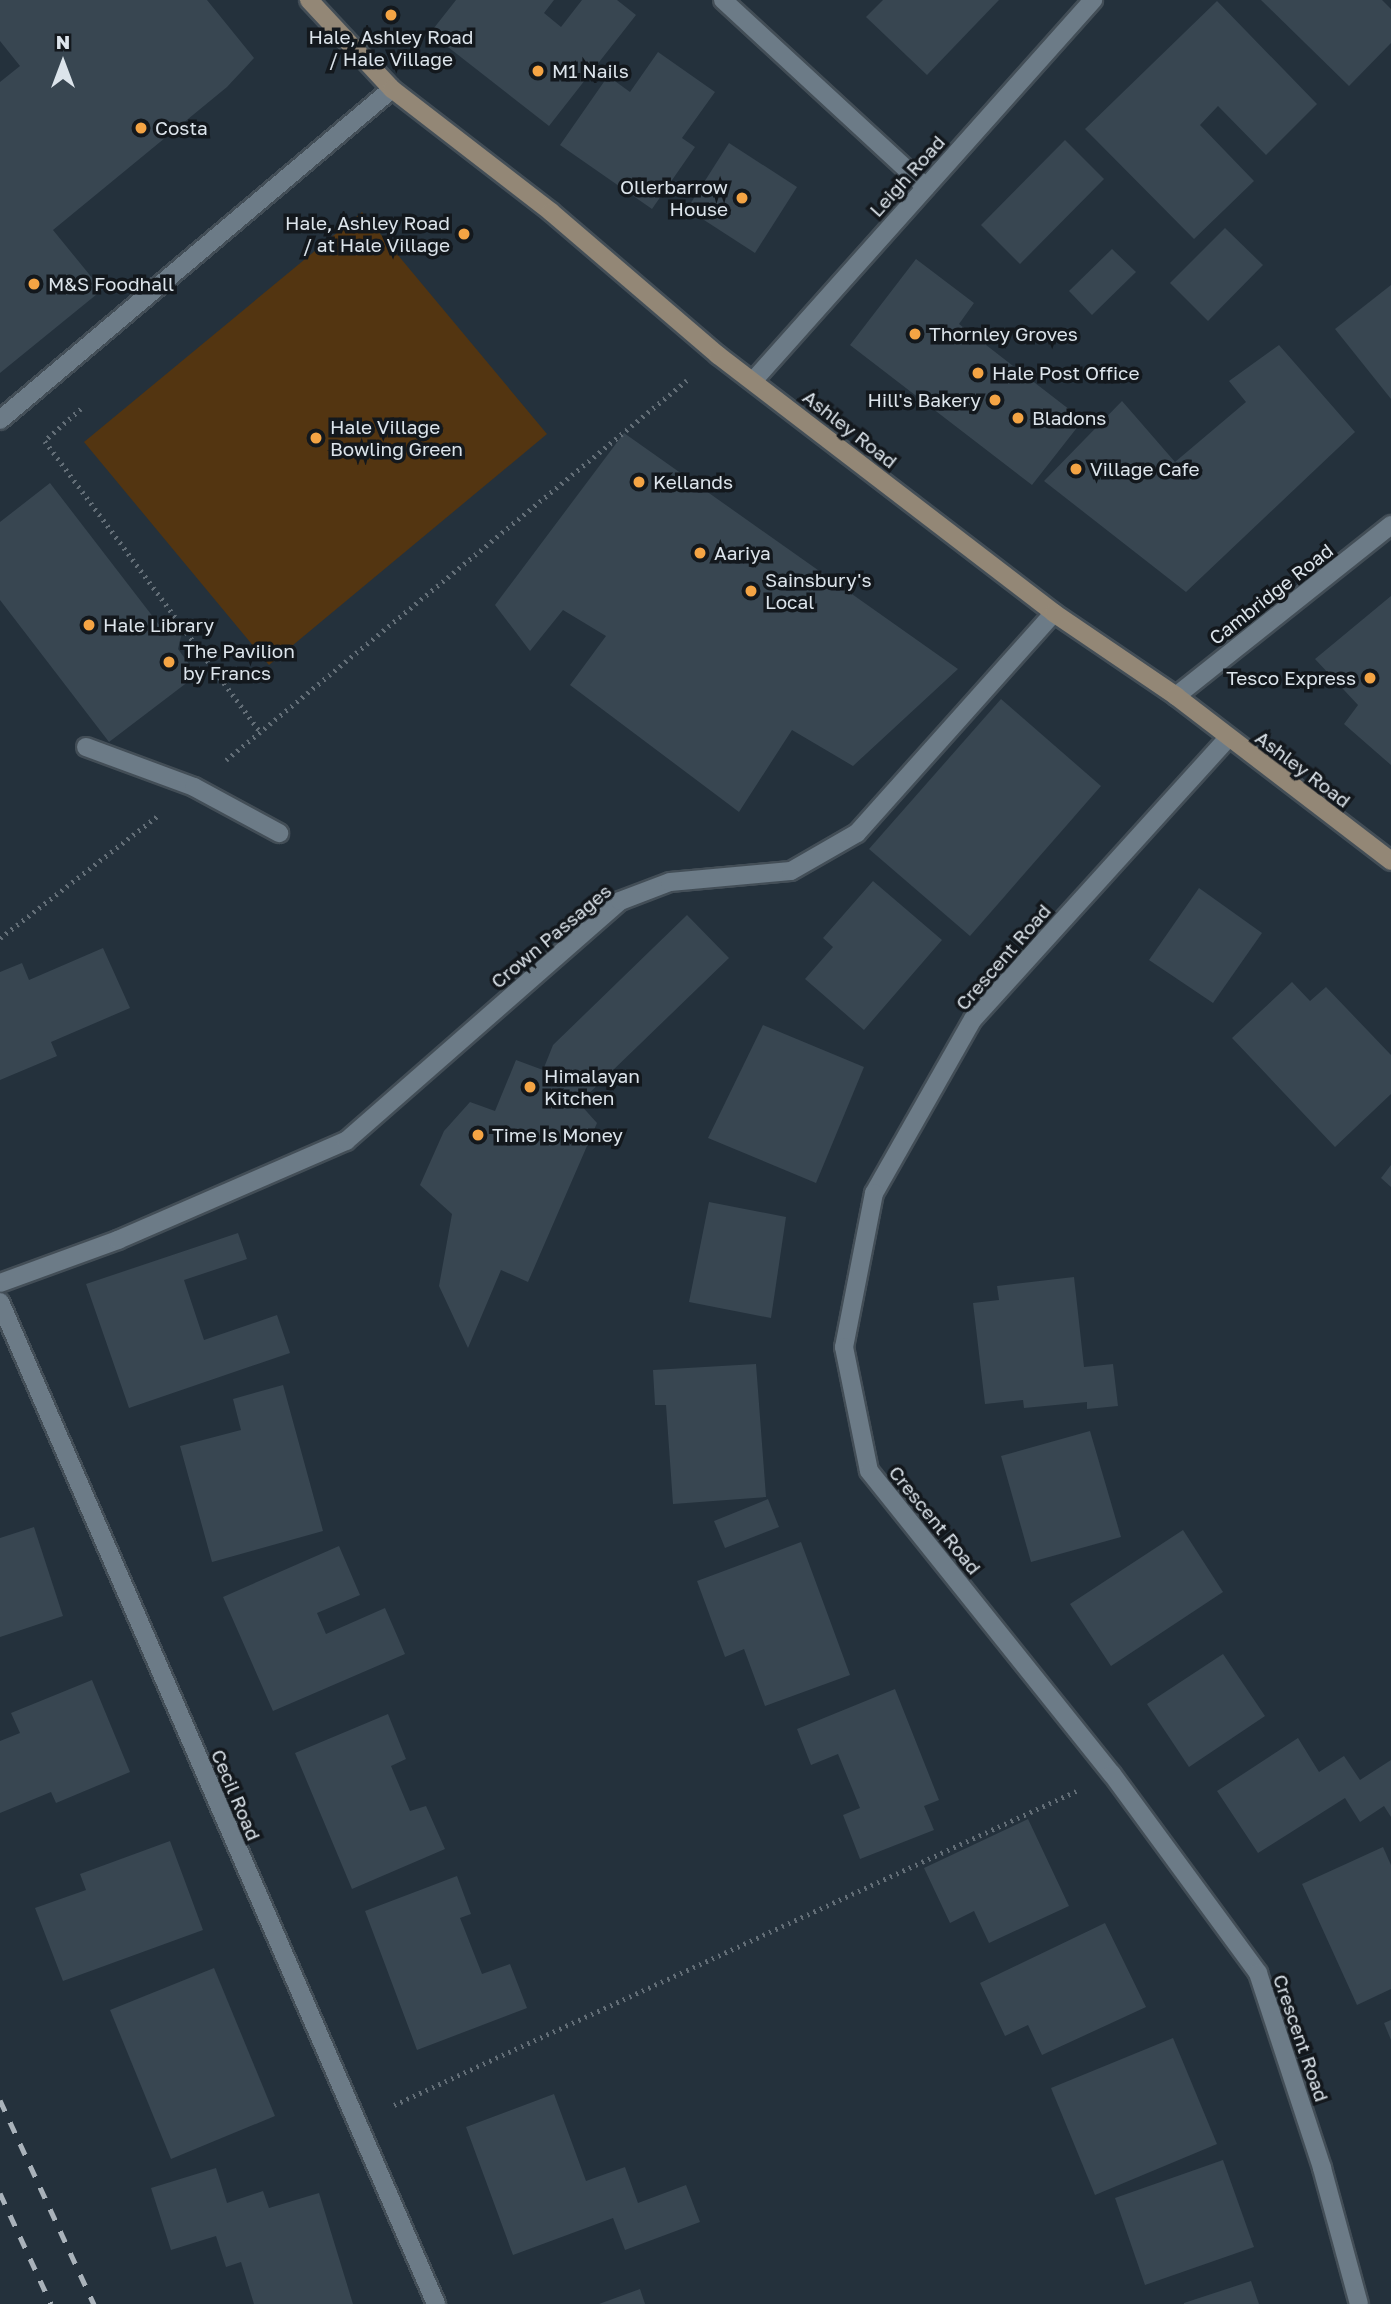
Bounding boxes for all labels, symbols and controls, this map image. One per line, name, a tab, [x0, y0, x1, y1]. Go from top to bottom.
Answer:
marker: Hale, Ashley Road / Hale Village	[383, 7, 399, 23]
place label: Hale, Ashley Road / Hale Village	[308, 26, 474, 70]
north arrow	[28, 28, 98, 98]
text: N	[56, 30, 70, 53]
place label: M1 Nails	[552, 60, 629, 82]
marker: M1 Nails	[530, 63, 546, 79]
place label: Costa	[155, 117, 208, 139]
marker: Costa	[133, 120, 149, 136]
street label: Leigh Road	[865, 131, 949, 221]
place label: Ollerbarrow House	[620, 176, 728, 220]
marker: Ollerbarrow House	[734, 190, 750, 206]
place label: Hale, Ashley Road / at Hale Village	[285, 212, 450, 256]
marker: Hale, Ashley Road / at Hale Village	[456, 226, 472, 242]
place label: M&S Foodhall	[48, 273, 174, 295]
marker: M&S Foodhall	[26, 276, 42, 292]
place label: Thornley Groves	[929, 323, 1078, 345]
marker: Thornley Groves	[907, 326, 923, 342]
place label: Hale Post Office	[992, 362, 1139, 384]
marker: Hale Post Office	[970, 365, 986, 381]
street label: Ashley Road	[799, 385, 901, 473]
place label: Hill's Bakery	[868, 389, 981, 411]
marker: Hill's Bakery	[987, 392, 1003, 408]
place label: Bladons	[1032, 407, 1106, 429]
marker: Bladons	[1010, 410, 1026, 426]
place label: Hale Village Bowling Green	[330, 416, 463, 460]
marker: Hale Village Bowling Green	[308, 430, 324, 446]
place label: Village Cafe	[1090, 458, 1200, 480]
marker: Village Cafe	[1068, 461, 1084, 477]
place label: Kellands	[653, 471, 733, 493]
marker: Kellands	[631, 474, 647, 490]
street label: Cambridge Road	[1205, 539, 1337, 649]
place label: Aariya	[714, 542, 771, 564]
marker: Aariya	[692, 545, 708, 561]
place label: Sainsbury's Local	[765, 569, 872, 613]
marker: Sainsbury's Local	[743, 583, 759, 599]
place label: Hale Library	[103, 614, 214, 636]
marker: Hale Library	[81, 617, 97, 633]
place label: The Pavilion by Francs	[183, 640, 295, 684]
marker: The Pavilion by Francs	[161, 654, 177, 670]
place label: Tesco Express	[1226, 667, 1356, 689]
marker: Tesco Express	[1362, 670, 1378, 686]
street label: Ashley Road	[1251, 726, 1355, 812]
street label: Crown Passages	[486, 879, 616, 993]
street label: Crescent Road	[951, 899, 1055, 1015]
place label: Himalayan Kitchen	[544, 1065, 640, 1109]
marker: Himalayan Kitchen	[522, 1079, 538, 1095]
place label: Time Is Money	[492, 1124, 623, 1146]
marker: Time Is Money	[470, 1127, 486, 1143]
street label: Crescent Road	[884, 1461, 986, 1579]
street label: Cecil Road	[207, 1746, 265, 1844]
street label: Crescent Road	[1269, 1971, 1333, 2105]

